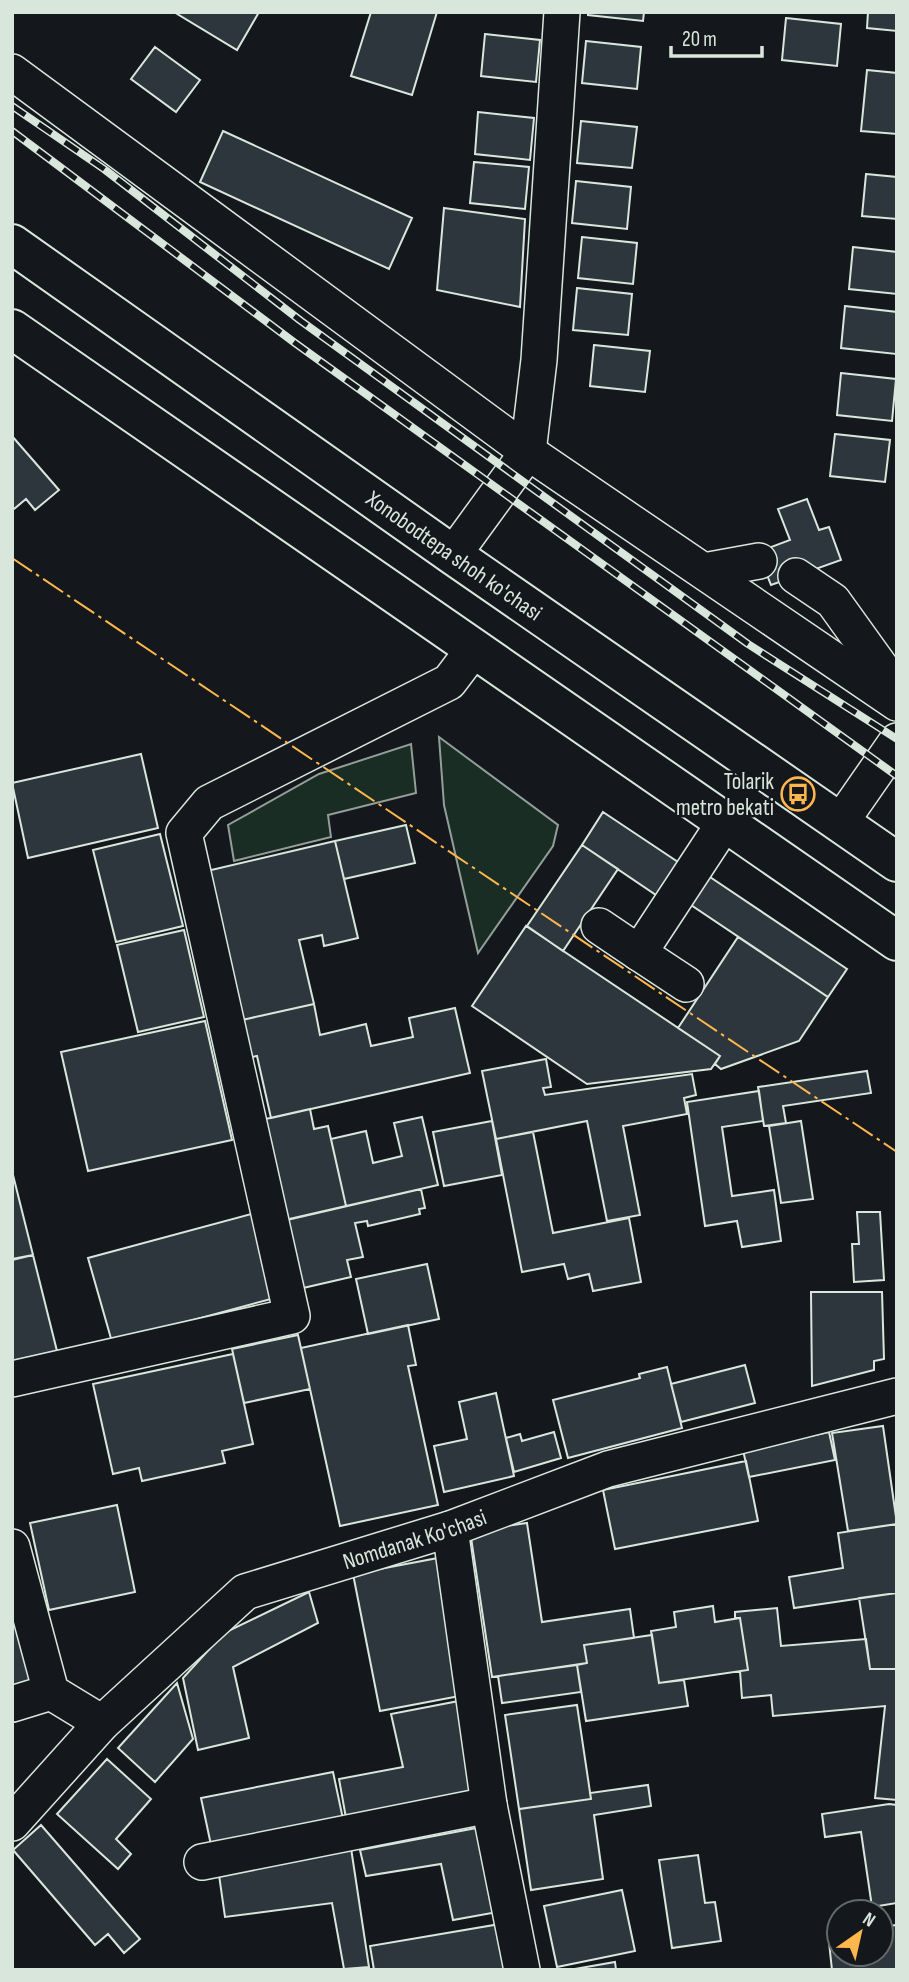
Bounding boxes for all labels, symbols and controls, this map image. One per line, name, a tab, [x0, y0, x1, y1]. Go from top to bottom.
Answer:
scale bar	[671, 14, 762, 58]
text: 20 m	[682, 27, 717, 52]
street label: Xonobodtepa shoh ko'chasi	[360, 485, 547, 627]
place label: Tolarik metro bekati	[676, 768, 774, 822]
bus stop icon: Tolarik metro bekati	[779, 775, 817, 813]
street label: Nomdanak Ko'chasi	[339, 1503, 491, 1576]
north arrow	[825, 1898, 895, 1968]
text: N	[858, 1908, 879, 1933]

